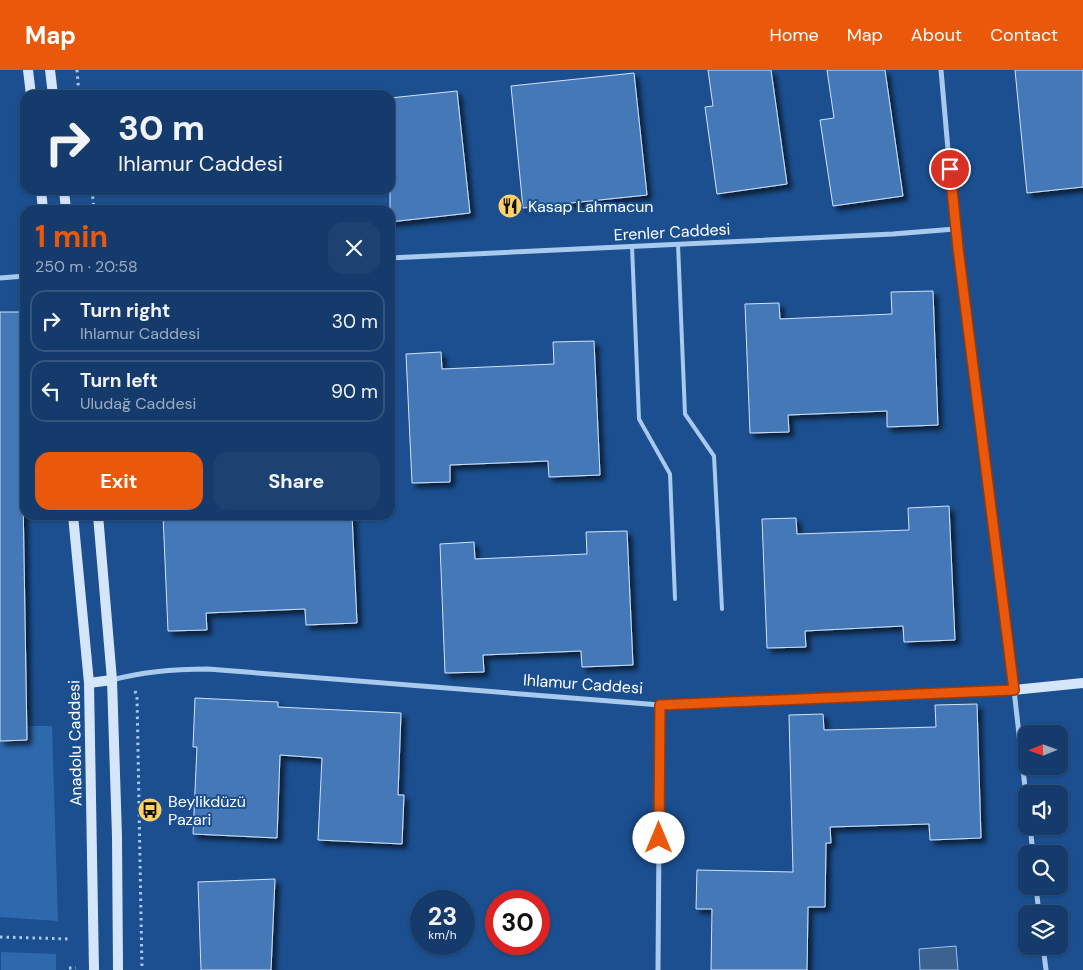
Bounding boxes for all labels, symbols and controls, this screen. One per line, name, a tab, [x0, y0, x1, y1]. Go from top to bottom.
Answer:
text: Map	[25, 20, 76, 51]
text: Home	[769, 23, 819, 47]
text: Map	[847, 23, 883, 47]
text: About	[911, 23, 962, 47]
text: Contact	[990, 23, 1058, 47]
text: 30 m	[118, 105, 205, 151]
icon: right	[35, 110, 100, 175]
pin	[929, 148, 971, 190]
text: Ihlamur Caddesi	[118, 149, 283, 178]
icon: arrive	[936, 155, 964, 183]
restaurant icon: Kasap Lahmacun	[497, 193, 523, 219]
place label: Kasap Lahmacun	[528, 196, 654, 217]
text: 1 min	[35, 217, 108, 256]
street label: Erenler Caddesi	[613, 218, 731, 246]
button: close	[328, 222, 380, 274]
text: 250 m · 20:58	[35, 256, 138, 277]
text: Turn right	[80, 298, 170, 323]
icon: right	[37, 307, 65, 335]
text: 30 m	[332, 309, 378, 334]
text: Ihlamur Caddesi	[80, 323, 200, 344]
text: Turn left	[80, 368, 158, 393]
icon: left	[37, 377, 65, 405]
text: 90 m	[331, 379, 378, 404]
text: Uludağ Caddesi	[80, 393, 196, 414]
button: Exit	[35, 452, 203, 510]
button: Share	[213, 452, 380, 510]
street label: Ihlamur Caddesi	[522, 669, 644, 699]
street label: Anadolu Caddesi	[63, 680, 87, 806]
north arrow	[1018, 725, 1068, 775]
map controls	[1018, 725, 1068, 955]
button: sound	[1018, 785, 1068, 835]
place label: Beylikdüzü Pazari	[168, 791, 246, 830]
bus stop icon: Beylikdüzü Pazari	[137, 797, 163, 823]
position arrow	[632, 811, 684, 863]
button: search	[1018, 845, 1068, 895]
speed limit sign: 30	[485, 890, 550, 955]
text: 23	[428, 900, 457, 933]
button: layers	[1018, 905, 1068, 955]
text: km/h	[428, 927, 457, 943]

